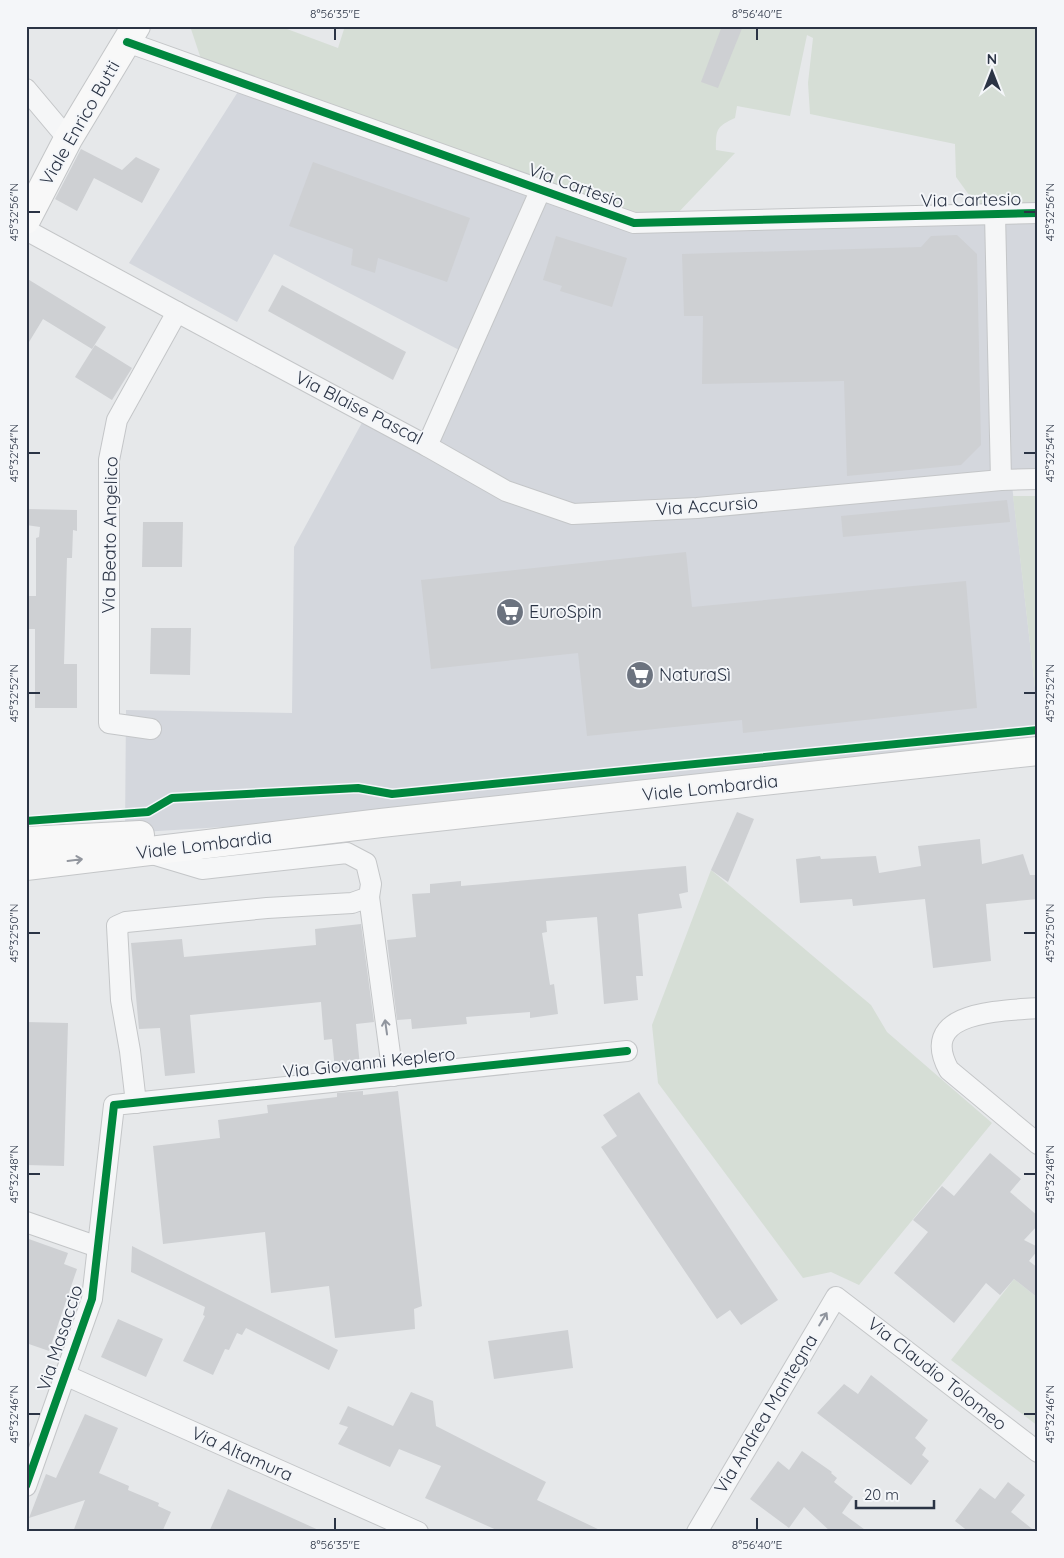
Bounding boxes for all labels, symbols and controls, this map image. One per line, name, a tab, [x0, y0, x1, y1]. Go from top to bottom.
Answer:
text: 8°56'35"E	[310, 6, 360, 21]
text: 8°56'40"E	[732, 6, 783, 21]
north arrow	[966, 48, 1016, 98]
text: N	[987, 50, 997, 68]
street label: Viale Enrico Butti	[35, 56, 125, 189]
street label: Via Cartesio	[525, 158, 627, 214]
text: 45°32'56"N	[6, 183, 21, 241]
text: 45°32'56"N	[1042, 183, 1057, 241]
street label: Via Cartesio	[921, 187, 1021, 212]
street label: Via Blaise Pascal	[292, 366, 427, 450]
text: 45°32'54"N	[6, 424, 21, 482]
text: 45°32'54"N	[1042, 424, 1057, 482]
street label: Via Beato Angelico	[97, 456, 122, 614]
street label: Via Accursio	[655, 490, 759, 521]
supermarket icon: EuroSpin	[495, 597, 525, 627]
place label: EuroSpin	[529, 600, 602, 623]
supermarket icon: NaturaSì	[625, 660, 655, 690]
place label: NaturaSì	[659, 663, 731, 686]
text: 45°32'52"N	[6, 664, 21, 722]
text: 45°32'52"N	[1042, 664, 1057, 722]
street label: Viale Lombardia	[641, 769, 779, 806]
street label: Viale Lombardia	[135, 825, 273, 864]
one-way arrow	[66, 855, 82, 865]
text: 45°32'50"N	[6, 903, 21, 963]
text: 45°32'50"N	[1042, 903, 1057, 963]
one-way arrow	[381, 1020, 391, 1036]
street label: Via Giovanni Keplero	[282, 1042, 456, 1083]
text: 45°32'48"N	[6, 1145, 21, 1203]
text: 45°32'48"N	[1042, 1145, 1057, 1203]
street label: Via Masaccio	[32, 1282, 88, 1394]
one-way arrow	[819, 1312, 829, 1326]
street label: Via Claudio Tolomeo	[863, 1312, 1012, 1435]
street label: Via Andrea Mantegna	[709, 1330, 822, 1498]
text: 45°32'46"N	[6, 1385, 21, 1443]
text: 45°32'46"N	[1042, 1385, 1057, 1443]
street label: Via Altamura	[188, 1421, 297, 1486]
scale bar	[856, 1478, 934, 1510]
text: 20 m	[864, 1485, 899, 1504]
text: 8°56'35"E	[310, 1537, 360, 1552]
text: 8°56'40"E	[732, 1537, 783, 1552]

